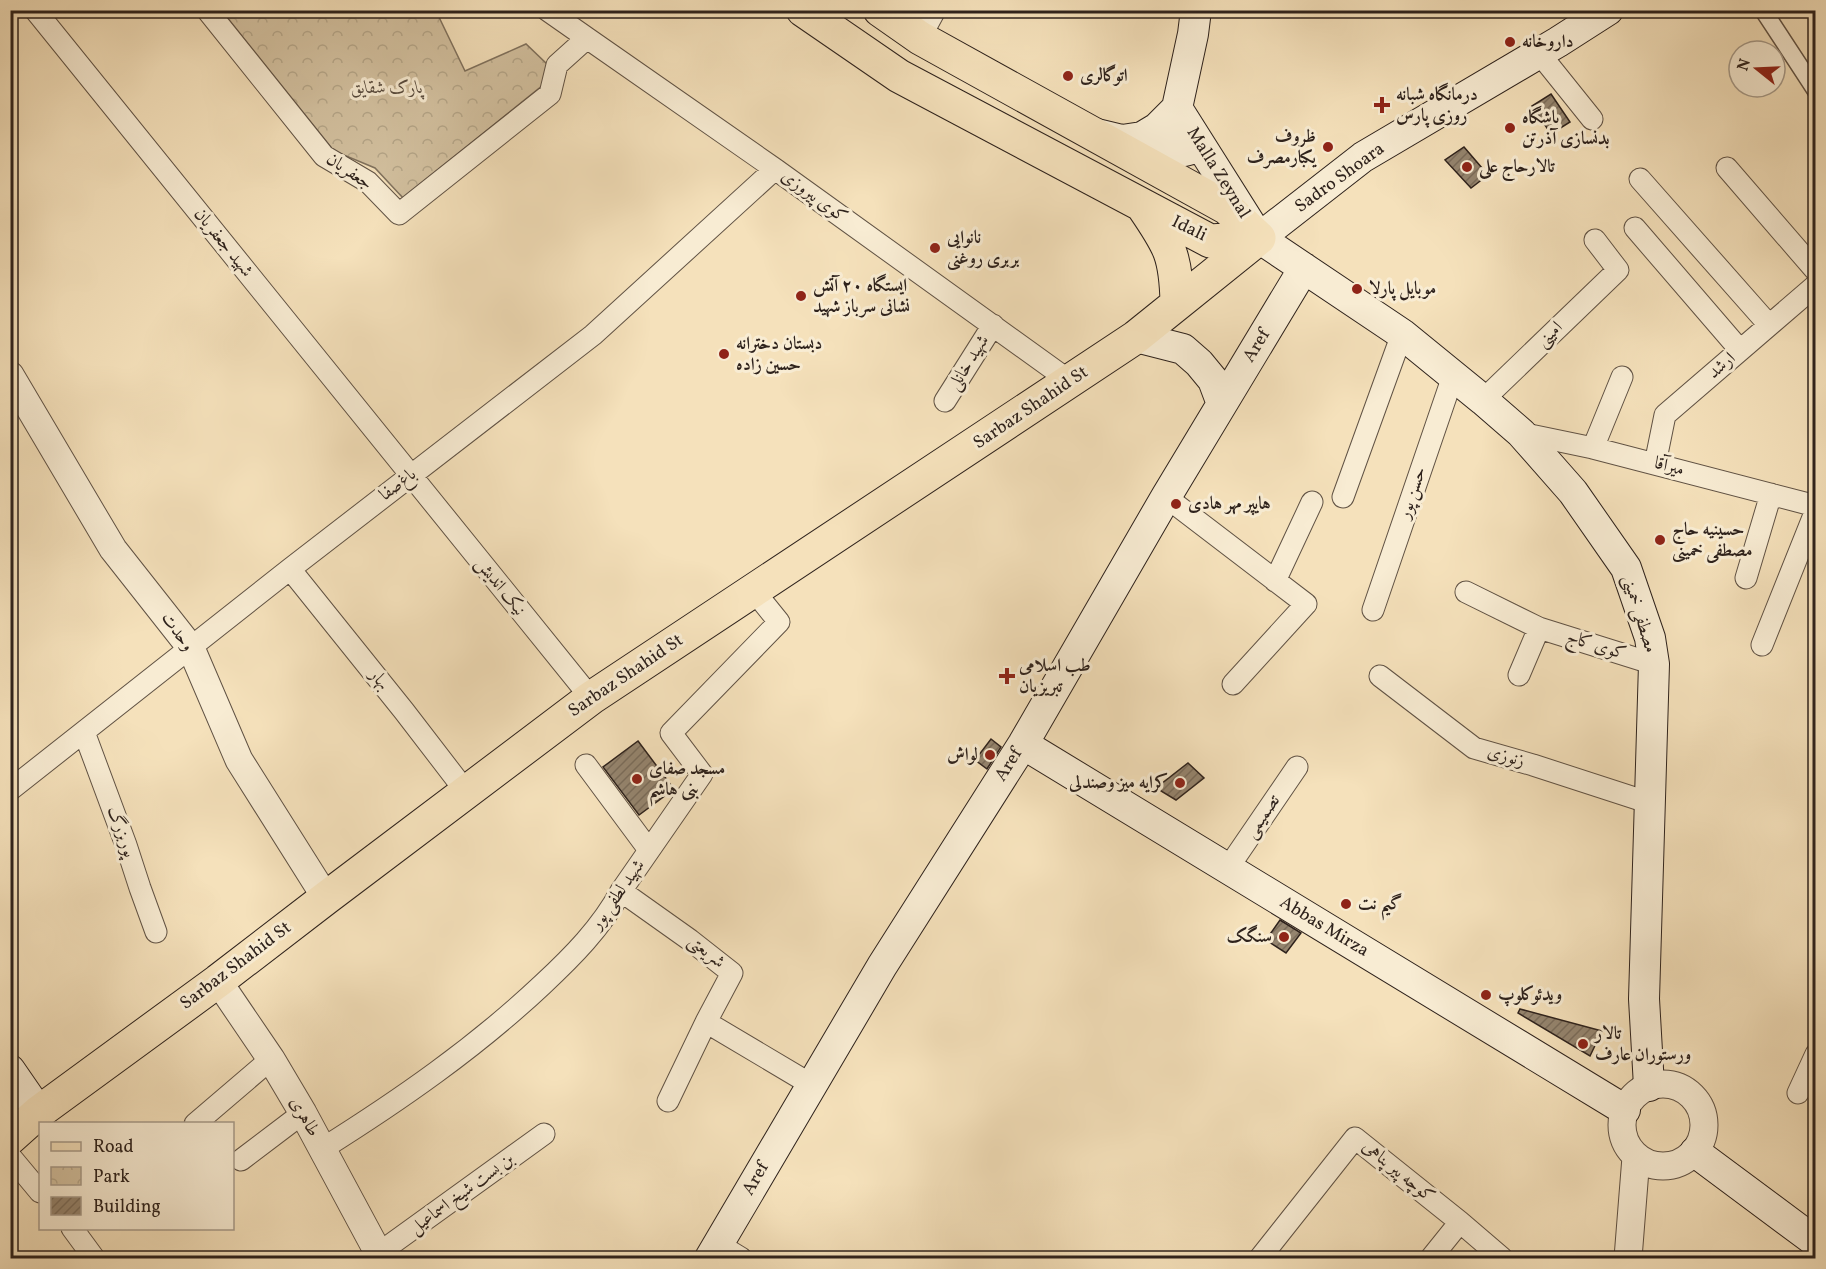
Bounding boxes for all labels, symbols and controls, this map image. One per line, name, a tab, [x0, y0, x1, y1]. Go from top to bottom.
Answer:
place label: داروخانه	[1522, 30, 1574, 55]
marker: داروخانه	[1503, 35, 1517, 49]
north arrow	[1727, 39, 1787, 99]
text: N	[1732, 56, 1757, 74]
place label: اتوگالری	[1080, 64, 1128, 89]
marker: اتوگالری	[1061, 69, 1075, 83]
park label: پارک شقایق	[351, 76, 425, 101]
place label: درمانگاه شبانه روزی پارس	[1396, 82, 1478, 129]
marker: درمانگاه شبانه روزی پارس	[1373, 96, 1391, 114]
place label: باشگاه بدنسازی آذرتن	[1522, 105, 1610, 152]
marker: باشگاه بدنسازی آذرتن	[1503, 121, 1517, 135]
street label: Malla Zeynal	[1180, 122, 1256, 224]
place label: ظروف یکبارمصرف	[1247, 125, 1318, 171]
street label: Sadro Shoara	[1290, 137, 1390, 219]
marker: ظروف یکبارمصرف	[1321, 140, 1335, 154]
street label: جعفریان	[321, 147, 377, 197]
place label: تالارحاج علی	[1478, 155, 1555, 182]
marker: تالارحاج علی	[1460, 160, 1474, 174]
street label: کوی پیروزی	[776, 164, 852, 230]
street label: شهید جعفریان	[187, 203, 259, 283]
street label: Idali	[1167, 210, 1211, 248]
place label: نانوایی بربری روغنی	[946, 226, 1020, 272]
marker: نانوایی بربری روغنی	[928, 241, 942, 255]
place label: ایستگاه ۲۰ آتش نشانی سرباز شهید	[813, 273, 910, 320]
place label: موبایل پارلا	[1369, 277, 1436, 302]
marker: موبایل پارلا	[1350, 282, 1364, 296]
marker: ایستگاه ۲۰ آتش نشانی سرباز شهید	[794, 289, 808, 303]
street label: امینی	[1531, 316, 1569, 354]
street label: Aref	[1237, 323, 1278, 367]
street label: شهید خانلی	[942, 330, 996, 396]
place label: دبستان دخترانه حسین زاده	[736, 332, 822, 378]
marker: دبستان دخترانه حسین زاده	[717, 347, 731, 361]
street label: ارشد	[1703, 347, 1742, 385]
street label: Sarbaz Shahid St	[969, 360, 1093, 456]
street label: میرآقا	[1651, 451, 1687, 483]
street label: باغ‌صفا	[374, 463, 422, 508]
street label: حسن پور	[1392, 464, 1434, 524]
place label: هایپر مهر هادی	[1188, 492, 1271, 517]
marker: هایپر مهر هادی	[1169, 497, 1183, 511]
place label: حسینیه حاج مصطفی خمینی	[1672, 518, 1752, 564]
marker: حسینیه حاج مصطفی خمینی	[1653, 533, 1667, 547]
street label: نیک اندیش	[469, 552, 531, 622]
street label: مصطفی خمینی	[1615, 572, 1663, 656]
street label: وحدت	[154, 607, 200, 657]
street label: کوی کاج	[1562, 625, 1629, 669]
street label: Sarbaz Shahid St	[564, 628, 688, 724]
place label: طب اسلامی تبریزیان	[1018, 654, 1091, 700]
street label: بهار	[361, 662, 395, 696]
marker: طب اسلامی تبریزیان	[1000, 669, 1014, 683]
street label: زنوزی	[1484, 740, 1528, 774]
street label: Aref	[989, 742, 1030, 786]
place label: لواش	[947, 743, 978, 768]
marker: لواش	[983, 748, 997, 762]
place label: مسجد صفای بنی هاشم	[649, 757, 725, 807]
place label: کرایه میز وصندلی	[1068, 771, 1168, 796]
marker: مسجد صفای بنی هاشم	[630, 772, 644, 786]
marker: کرایه میز وصندلی	[1173, 776, 1187, 790]
street label: تصمیمی	[1239, 790, 1287, 844]
street label: پوربزرگ	[101, 803, 142, 863]
street label: شهید لطفی پور	[583, 855, 651, 937]
street label: Abbas Mirza	[1275, 890, 1373, 964]
place label: گیم نت	[1358, 892, 1403, 921]
marker: گیم نت	[1339, 897, 1353, 911]
street label: Sarbaz Shahid St	[175, 916, 297, 1016]
place label: سنگک	[1226, 924, 1272, 950]
street label: شریعتی	[682, 929, 730, 975]
marker: سنگک	[1277, 930, 1291, 944]
place label: ویدئوکلوپ	[1498, 983, 1562, 1008]
marker: ویدئوکلوپ	[1479, 988, 1493, 1002]
place label: تالار ورستوران عارف	[1593, 1022, 1691, 1068]
marker: تالار ورستوران عارف	[1576, 1037, 1590, 1051]
street label: طاهری	[283, 1092, 325, 1142]
legend	[39, 1122, 234, 1230]
text: Road	[93, 1135, 134, 1160]
street label: کوچه پیر پناهی	[1356, 1135, 1440, 1209]
street label: بن بست شیخ اسماعیل	[404, 1147, 521, 1242]
street label: Aref	[736, 1156, 776, 1200]
text: Park	[93, 1165, 130, 1190]
text: Building	[93, 1195, 161, 1220]

